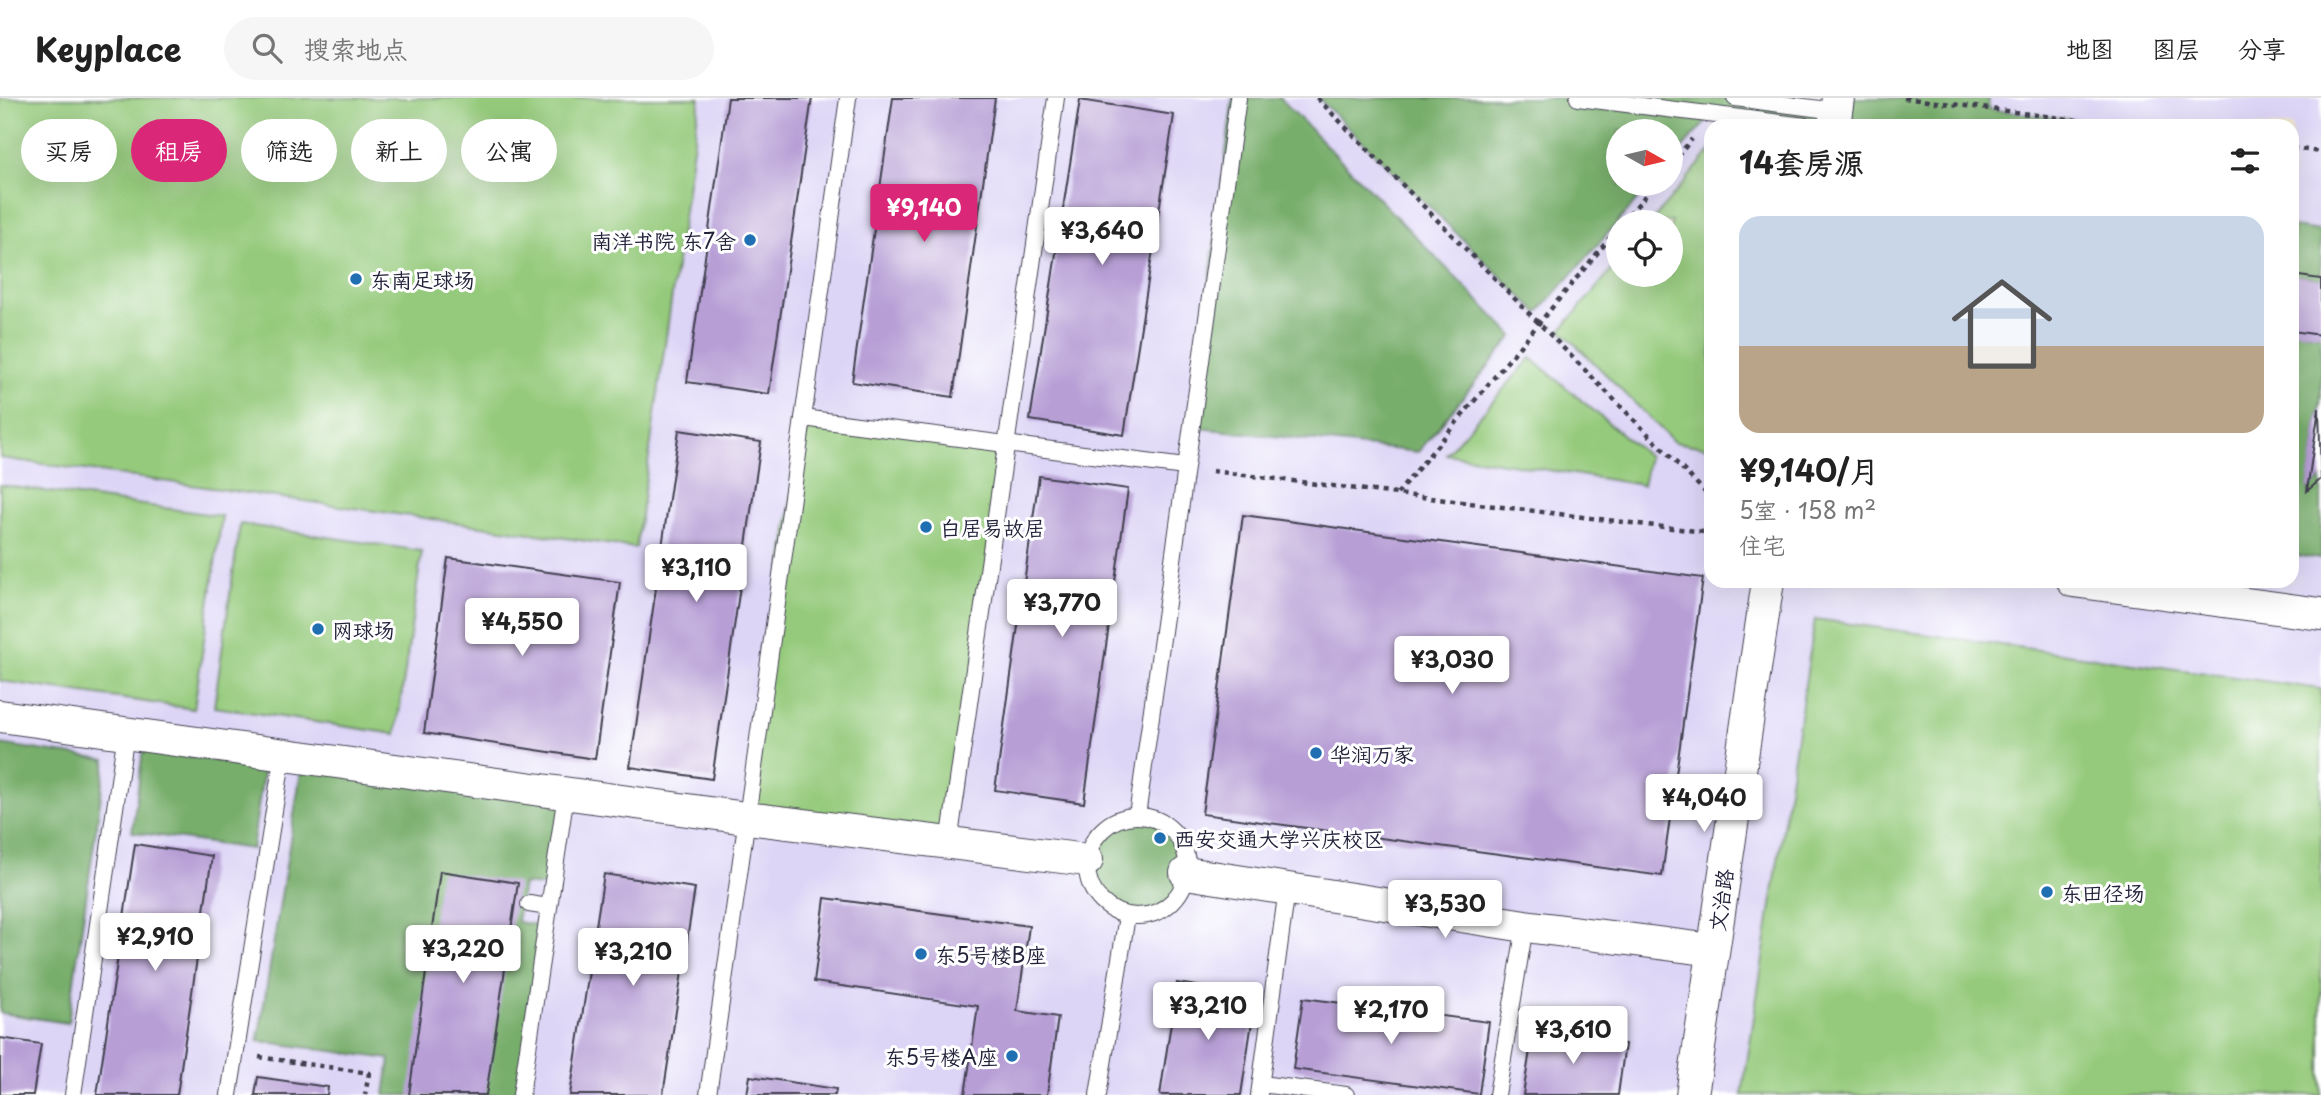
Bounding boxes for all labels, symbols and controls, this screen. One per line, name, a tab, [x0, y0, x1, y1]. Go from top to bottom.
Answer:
search box	[224, 17, 714, 80]
text: Keyplace	[35, 23, 182, 73]
icon: search	[248, 29, 286, 67]
text: 搜索地点	[304, 29, 408, 68]
text: 地图	[2066, 30, 2114, 66]
text: 图层	[2152, 30, 2200, 66]
text: 分享	[2238, 30, 2286, 66]
chip: 买房	[21, 119, 117, 182]
chip: 租房	[131, 119, 227, 182]
chip: 筛选	[241, 119, 337, 182]
chip: 新上	[351, 119, 447, 182]
chip: 公寓	[461, 119, 557, 182]
north arrow	[1606, 119, 1684, 196]
map controls	[1606, 119, 1683, 287]
text: 14套房源	[1739, 139, 1864, 184]
icon: filters	[2226, 142, 2264, 180]
pin: ¥9,140	[867, 184, 981, 244]
text: ¥9,140	[886, 189, 962, 224]
pin: ¥3,640	[1045, 208, 1159, 267]
button: locate	[1606, 210, 1683, 287]
text: ¥3,640	[1060, 212, 1144, 247]
place label: 南洋书院 东7舍	[591, 224, 736, 256]
marker: 南洋书院 东7舍	[742, 232, 758, 248]
icon: home	[1939, 261, 2065, 387]
place label: 东南足球场	[370, 263, 475, 295]
marker: 东南足球场	[348, 271, 364, 287]
text: ¥9,140/月	[1739, 447, 1879, 492]
text: 5室 · 158 m²	[1739, 492, 1876, 527]
place label: 白居易故居	[940, 511, 1045, 543]
marker: 白居易故居	[918, 519, 934, 535]
text: 住宅	[1739, 527, 1785, 562]
pin: ¥3,110	[639, 545, 753, 604]
text: ¥3,110	[661, 549, 731, 584]
pin: ¥3,770	[1005, 580, 1119, 639]
text: ¥3,770	[1023, 584, 1101, 619]
pin: ¥4,550	[465, 598, 579, 658]
text: ¥4,550	[481, 603, 563, 638]
place label: 网球场	[332, 613, 395, 645]
marker: 网球场	[310, 621, 326, 637]
pin: ¥3,030	[1395, 636, 1509, 696]
text: ¥3,030	[1410, 641, 1494, 676]
place label: 华润万家	[1330, 737, 1414, 769]
marker: 华润万家	[1308, 745, 1324, 761]
pin: ¥4,040	[1647, 774, 1761, 834]
text: ¥4,040	[1662, 779, 1746, 814]
place label: 西安交通大学兴庆校区	[1174, 822, 1384, 854]
marker: 西安交通大学兴庆校区	[1152, 830, 1168, 846]
street label: 文治路	[1700, 867, 1740, 933]
place label: 东田径场	[2061, 876, 2145, 908]
pin: ¥3,530	[1388, 880, 1502, 940]
marker: 东田径场	[2039, 884, 2055, 900]
text: ¥3,530	[1404, 885, 1486, 920]
pin: ¥2,910	[98, 914, 212, 973]
text: ¥2,910	[116, 918, 194, 953]
pin: ¥3,220	[406, 926, 520, 985]
pin: ¥3,210	[576, 928, 690, 988]
text: ¥3,220	[422, 930, 504, 965]
text: ¥3,210	[594, 933, 672, 968]
place label: 东5号楼B座	[935, 938, 1046, 970]
marker: 东5号楼B座	[913, 946, 929, 962]
pin: ¥3,210	[1151, 982, 1265, 1042]
pin: ¥2,170	[1334, 986, 1448, 1046]
text: ¥3,210	[1169, 987, 1247, 1022]
text: ¥2,170	[1353, 991, 1429, 1026]
pin: ¥3,610	[1516, 1006, 1630, 1066]
text: ¥3,610	[1535, 1011, 1611, 1046]
place label: 东5号楼A座	[884, 1040, 998, 1072]
marker: 东5号楼A座	[1004, 1048, 1020, 1064]

